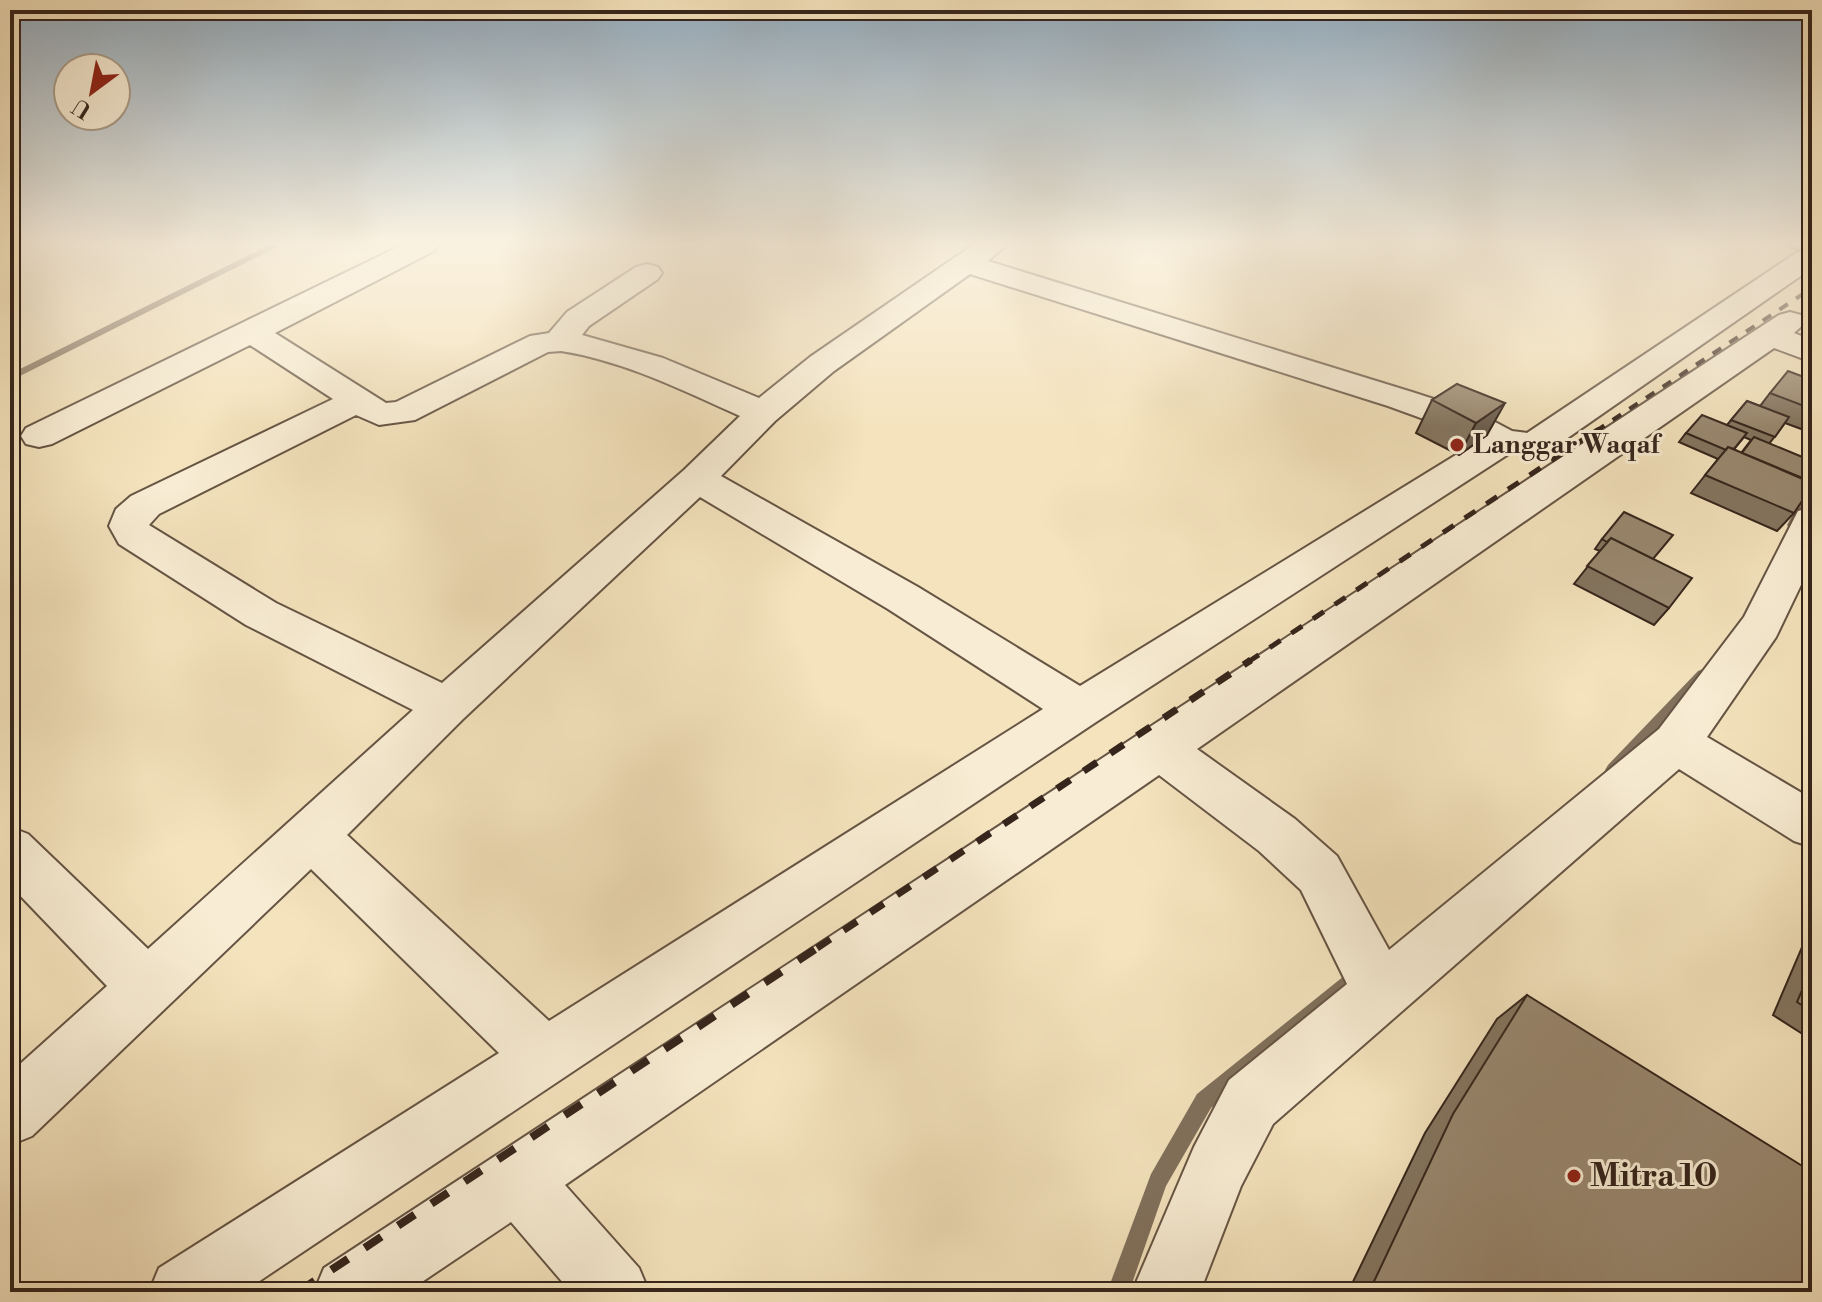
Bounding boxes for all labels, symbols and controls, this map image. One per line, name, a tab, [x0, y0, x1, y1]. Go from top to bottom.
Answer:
north arrow	[52, 52, 132, 132]
text: U	[68, 92, 97, 124]
place label: Langgar Waqaf	[1473, 429, 1663, 461]
marker: Langgar Waqaf	[1448, 436, 1466, 454]
place label: Mitra 10	[1590, 1156, 1717, 1196]
marker: Mitra 10	[1565, 1167, 1583, 1185]

